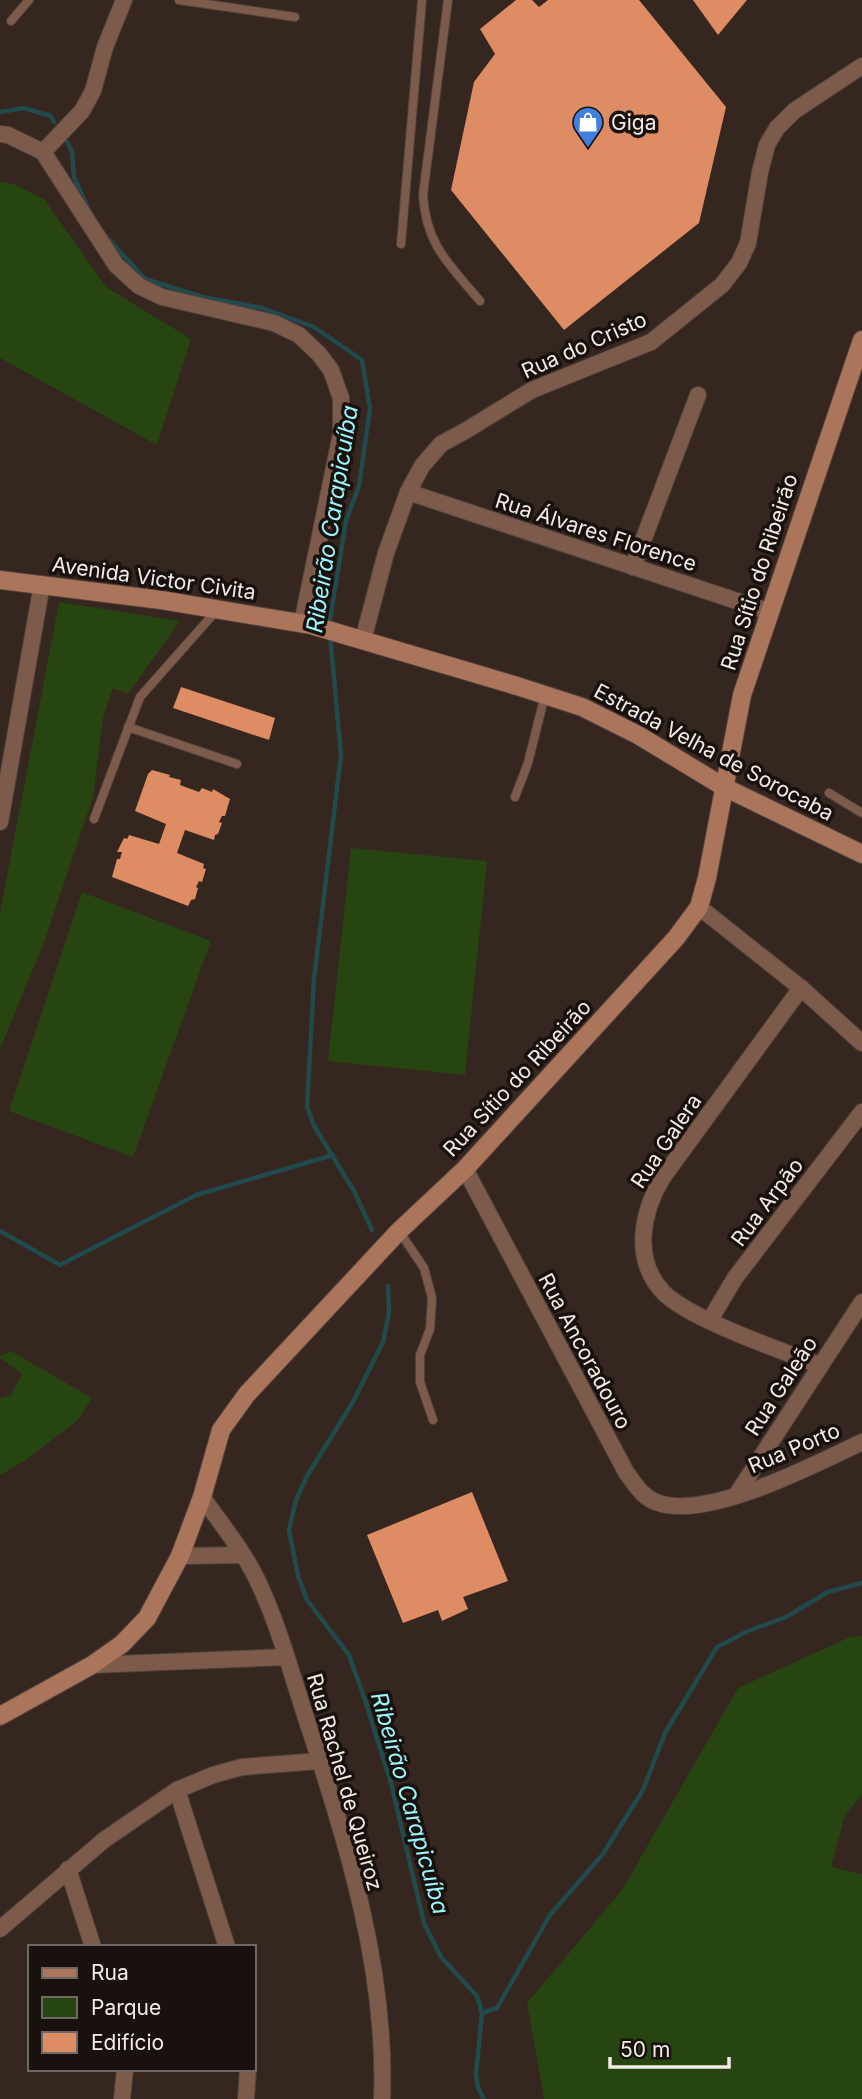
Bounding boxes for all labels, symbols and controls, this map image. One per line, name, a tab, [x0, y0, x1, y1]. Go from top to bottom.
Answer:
shop icon: Giga	[571, 105, 605, 149]
place label: Giga	[611, 110, 656, 135]
street label: Rua do Cristo	[518, 306, 650, 384]
water label: Ribeirão Carapicuíba	[300, 403, 364, 635]
street label: Rua Sítio do Ribeirão	[715, 471, 803, 673]
street label: Rua Álvares Florence	[492, 487, 700, 576]
street label: Avenida Victor Civita	[51, 551, 257, 605]
street label: Estrada Velha de Sorocaba	[590, 678, 838, 826]
street label: Rua Sítio do Ribeirão	[438, 994, 596, 1162]
street label: Rua Galera	[625, 1089, 707, 1193]
street label: Rua Arpão	[726, 1153, 808, 1251]
street label: Rua Ancoradouro	[533, 1269, 637, 1433]
street label: Rua Galeão	[740, 1332, 822, 1440]
street label: Rua Porto	[744, 1418, 844, 1478]
street label: Rua Rachel de Queiroz	[302, 1671, 388, 1893]
water label: Ribeirão Carapicuíba	[365, 1689, 455, 1917]
legend	[28, 1945, 256, 2071]
text: Rua	[91, 1960, 129, 1985]
text: Parque	[91, 1995, 161, 2020]
scale bar	[610, 2025, 729, 2070]
text: Edifício	[91, 2030, 164, 2055]
text: 50 m	[620, 2037, 670, 2062]

